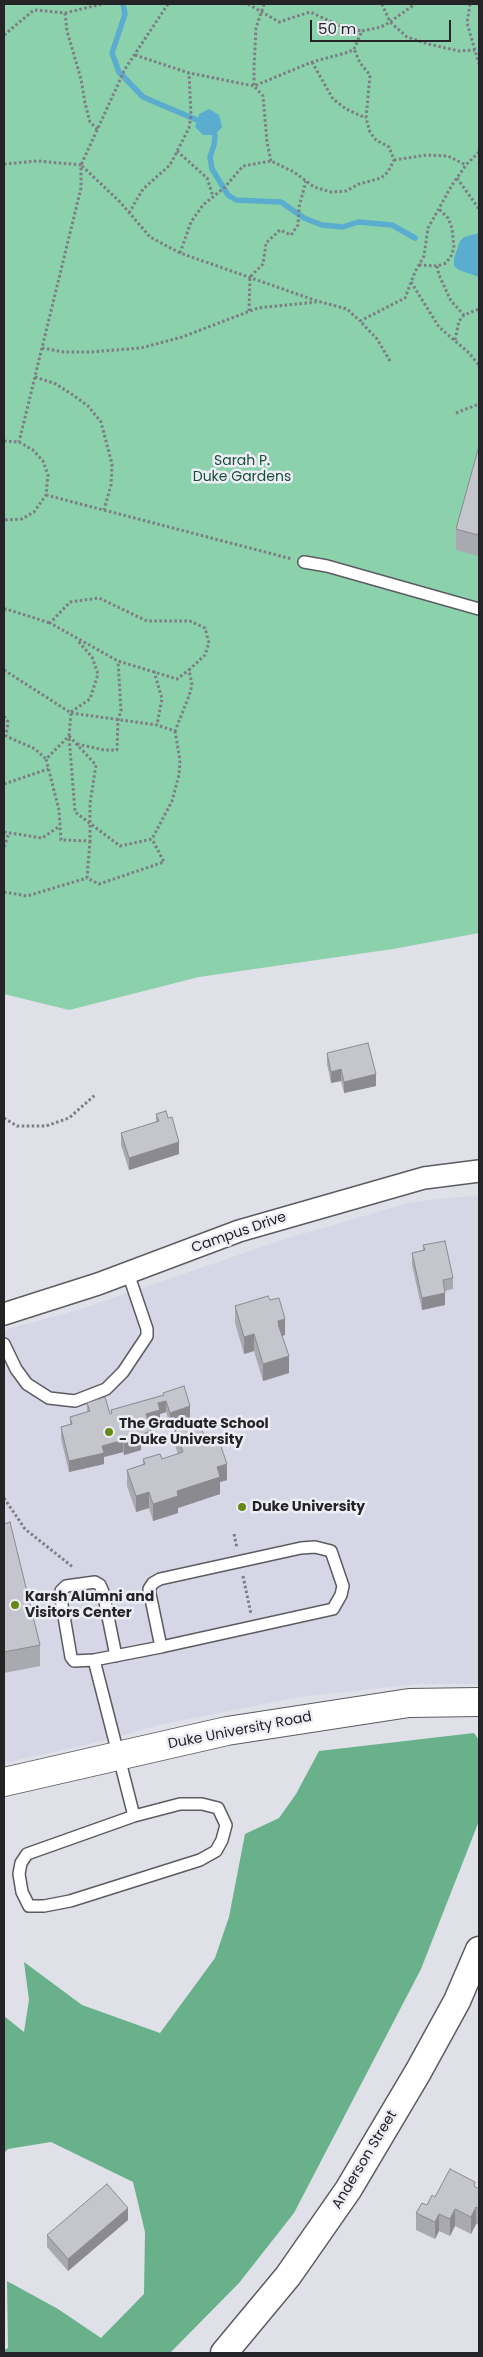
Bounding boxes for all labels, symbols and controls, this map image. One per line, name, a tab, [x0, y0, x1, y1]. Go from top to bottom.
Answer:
scale bar	[313, 10, 454, 42]
text: 50 m	[318, 18, 356, 39]
park label: Sarah P. Duke Gardens	[193, 453, 291, 486]
street label: Campus Drive	[189, 1209, 289, 1257]
place label: The Graduate School - Duke University	[119, 1416, 269, 1448]
marker: The Graduate School - Duke University	[103, 1426, 115, 1438]
place label: Duke University	[252, 1499, 365, 1515]
marker: Duke University	[236, 1501, 248, 1513]
place label: Karsh Alumni and Visitors Center	[25, 1589, 154, 1621]
marker: Karsh Alumni and Visitors Center	[9, 1599, 21, 1611]
street label: Duke University Road	[167, 1709, 313, 1753]
street label: Anderson Street	[329, 2108, 401, 2212]

